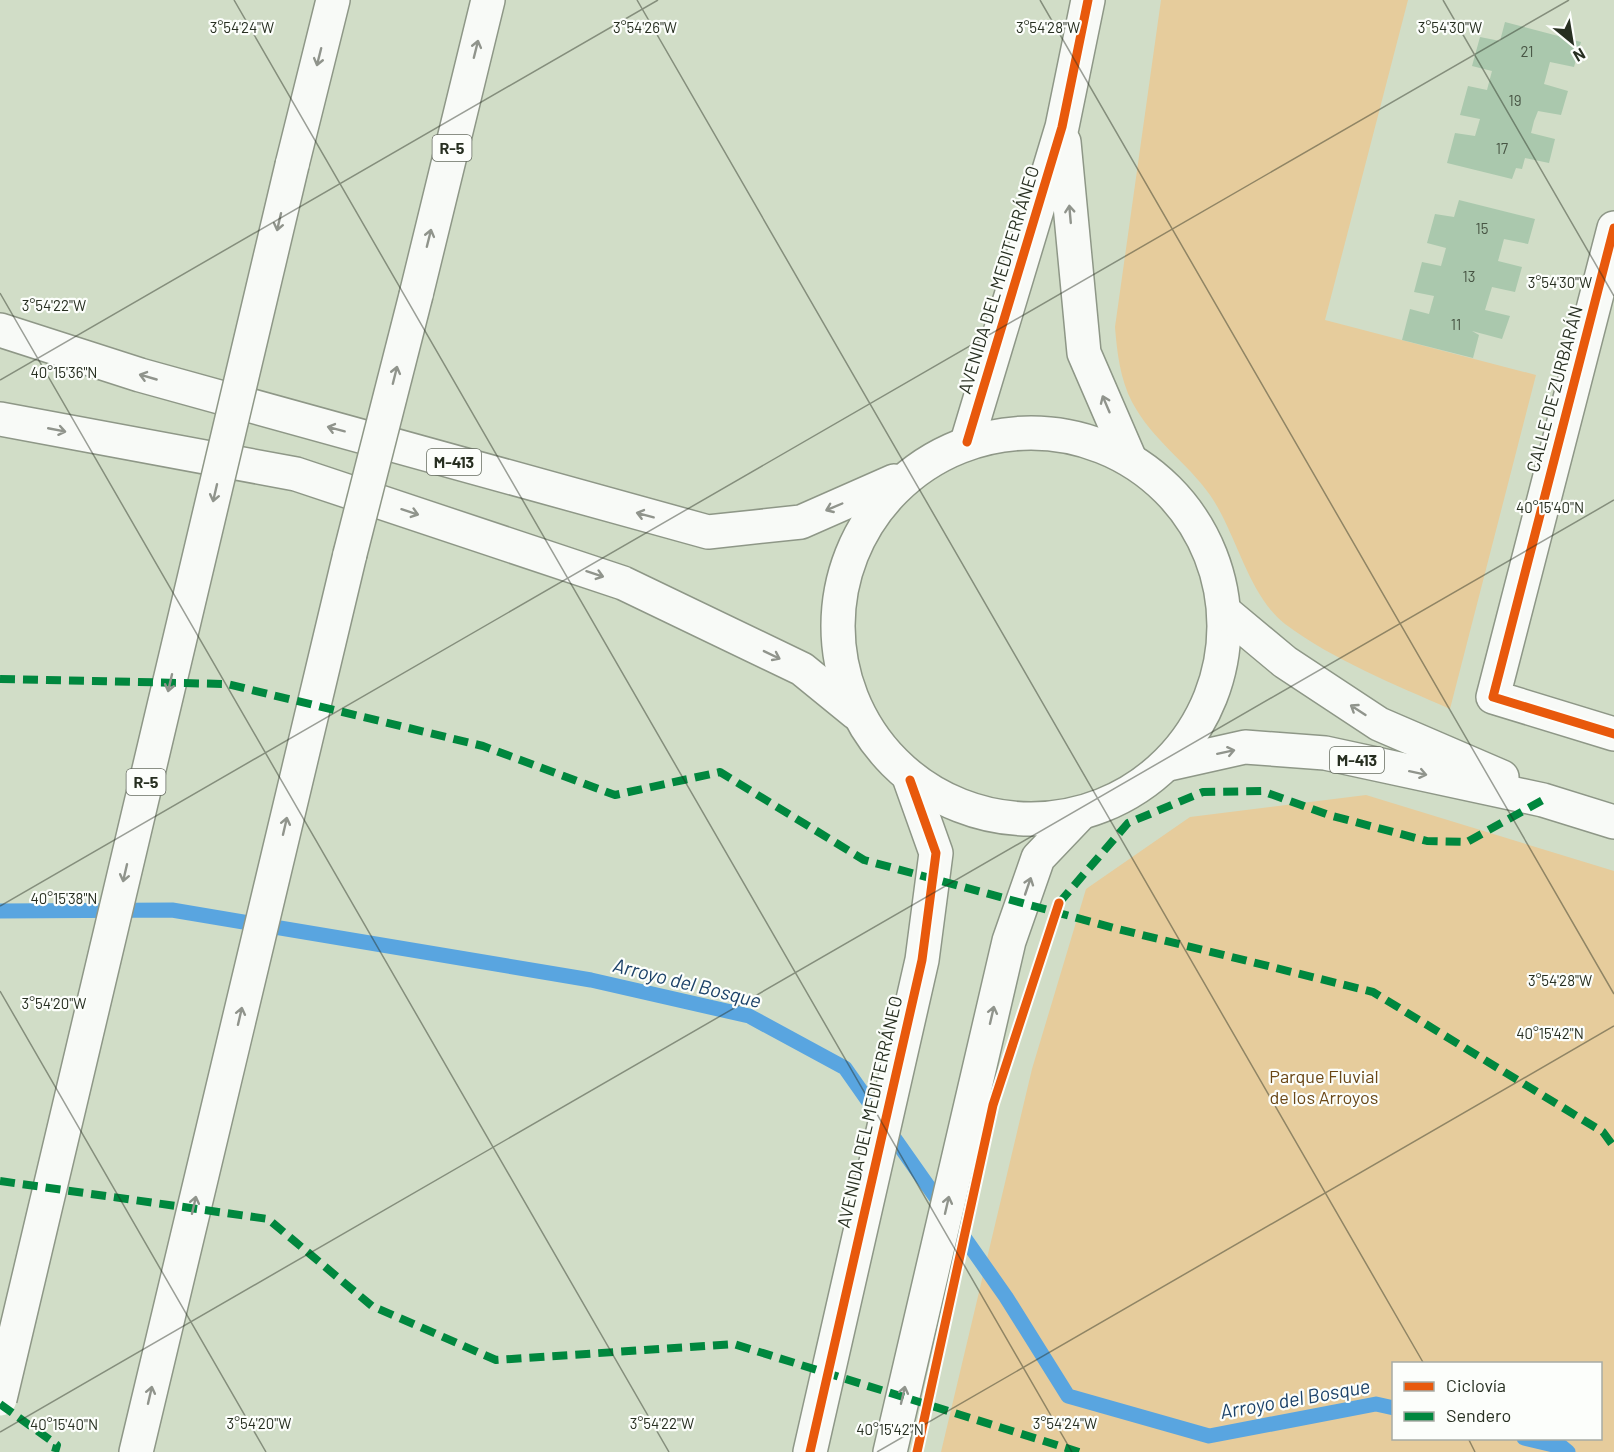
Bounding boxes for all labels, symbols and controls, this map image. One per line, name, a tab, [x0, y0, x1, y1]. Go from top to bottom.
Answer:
north arrow	[1542, 12, 1602, 72]
text: 3°54'24"W	[210, 18, 274, 36]
text: 3°54'26"W	[613, 18, 677, 36]
text: 3°54'28"W	[1016, 18, 1080, 36]
text: 3°54'30"W	[1418, 18, 1482, 36]
one-way arrow	[471, 40, 483, 59]
house number: 21	[1520, 42, 1534, 60]
text: N	[1570, 45, 1589, 66]
one-way arrow	[313, 47, 325, 66]
house number: 19	[1508, 91, 1522, 109]
road number: R-5	[432, 135, 472, 161]
house number: 17	[1496, 139, 1508, 157]
street label: AVENIDA DEL MEDITERRÁNEO	[953, 163, 1043, 396]
one-way arrow	[1064, 204, 1075, 224]
one-way arrow	[273, 212, 284, 231]
house number: 15	[1476, 219, 1488, 237]
one-way arrow	[424, 229, 436, 248]
house number: 13	[1463, 267, 1475, 285]
text: 3°54'30"W	[1528, 273, 1592, 291]
text: 3°54'22"W	[22, 296, 86, 314]
street label: CALLE DE ZURBARÁN	[1521, 303, 1587, 474]
house number: 11	[1451, 315, 1461, 333]
text: 40°15'36"N	[31, 363, 97, 381]
one-way arrow	[390, 366, 402, 385]
one-way arrow	[139, 371, 158, 382]
one-way arrow	[1099, 395, 1111, 413]
one-way arrow	[327, 423, 346, 434]
one-way arrow	[47, 425, 67, 436]
road number: M-413	[427, 449, 481, 475]
one-way arrow	[208, 483, 220, 502]
text: 40°15'40"N	[1516, 498, 1584, 516]
one-way arrow	[826, 502, 844, 513]
one-way arrow	[400, 508, 419, 519]
one-way arrow	[636, 509, 655, 520]
one-way arrow	[585, 569, 604, 580]
one-way arrow	[763, 649, 781, 661]
one-way arrow	[163, 673, 175, 692]
one-way arrow	[1350, 704, 1367, 717]
one-way arrow	[1216, 745, 1235, 757]
road number: M-413	[1330, 747, 1384, 773]
one-way arrow	[1408, 768, 1427, 779]
road number: R-5	[126, 769, 166, 795]
one-way arrow	[280, 817, 291, 836]
one-way arrow	[118, 863, 130, 882]
one-way arrow	[1024, 877, 1035, 896]
text: 40°15'38"N	[30, 889, 98, 907]
water label: Arroyo del Bosque	[611, 952, 764, 1012]
text: 3°54'28"W	[1528, 971, 1592, 989]
text: 3°54'20"W	[22, 994, 86, 1012]
street label: AVENIDA DEL MEDITERRÁNEO	[832, 994, 906, 1230]
one-way arrow	[234, 1006, 246, 1025]
one-way arrow	[986, 1006, 998, 1025]
text: 40°15'42"N	[1516, 1024, 1584, 1042]
park label: Parque Fluvial de los Arroyos	[1269, 1065, 1379, 1108]
one-way arrow	[189, 1196, 201, 1215]
one-way arrow	[942, 1196, 954, 1215]
legend	[1392, 1362, 1602, 1440]
water label: Arroyo del Bosque	[1218, 1373, 1372, 1423]
text: Ciclovía	[1446, 1374, 1506, 1396]
one-way arrow	[145, 1386, 156, 1405]
one-way arrow	[898, 1386, 910, 1405]
text: Sendero	[1446, 1404, 1511, 1426]
text: 3°54'20"W	[227, 1414, 291, 1432]
text: 3°54'22"W	[630, 1414, 694, 1432]
text: 3°54'24"W	[1033, 1414, 1097, 1432]
text: 40°15'40"N	[30, 1415, 98, 1433]
text: 40°15'42"N	[856, 1420, 924, 1438]

